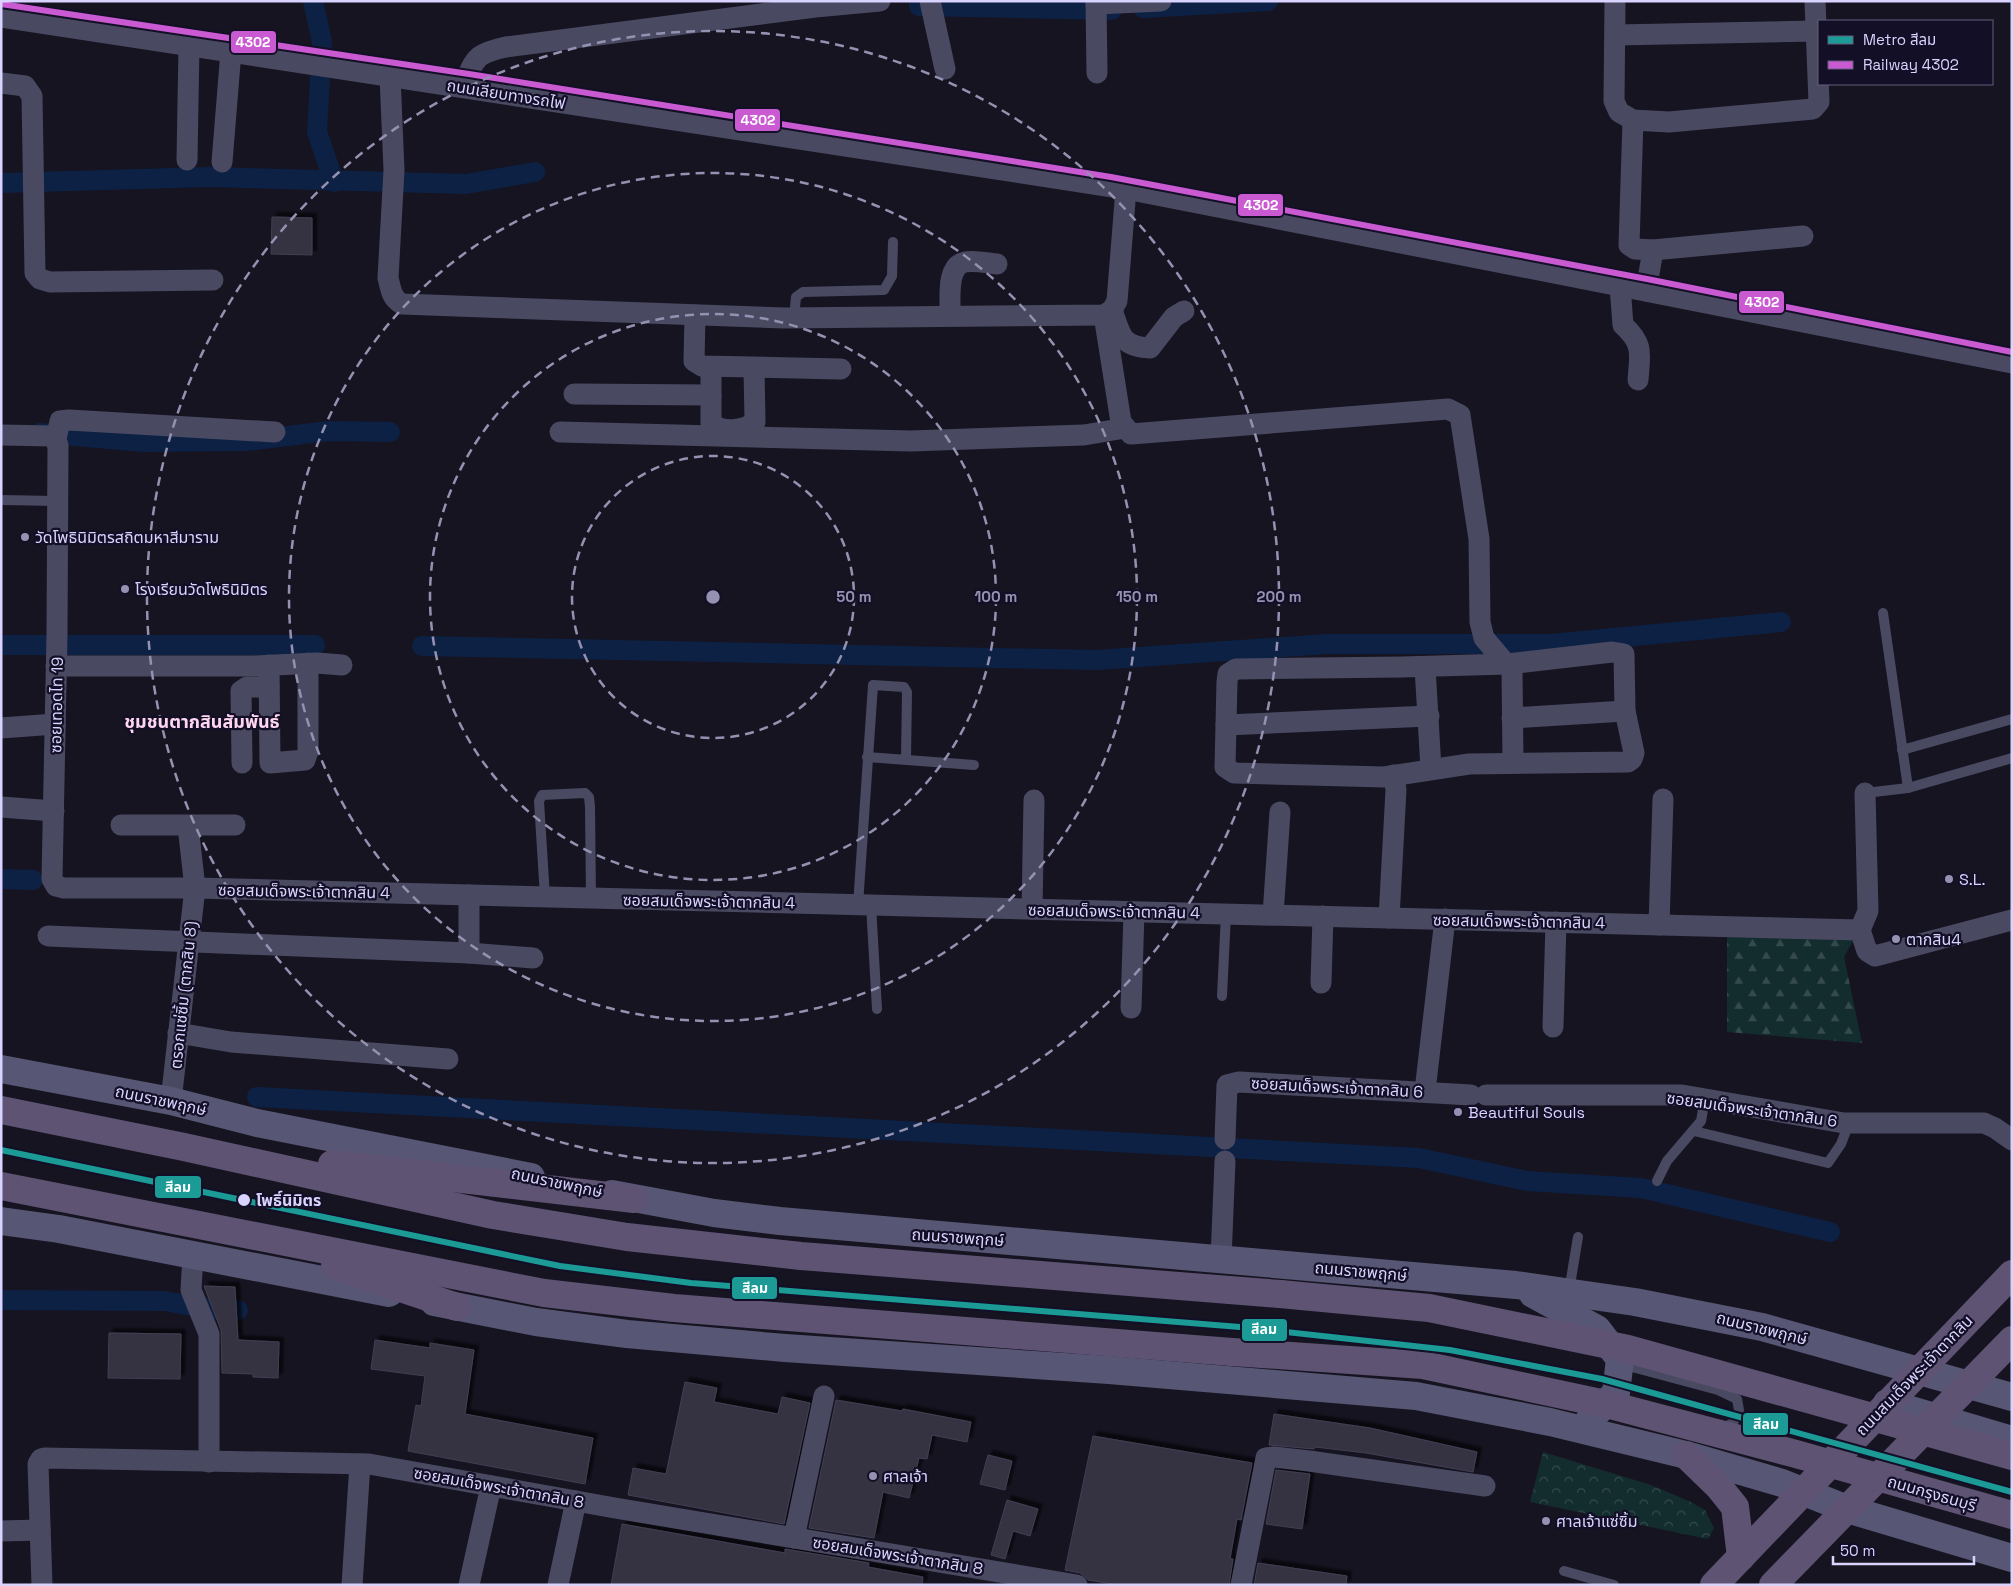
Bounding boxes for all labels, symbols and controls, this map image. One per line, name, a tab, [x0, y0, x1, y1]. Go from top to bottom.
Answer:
legend	[1818, 20, 1993, 85]
line badge: 4302	[230, 30, 277, 54]
text: Metro สีลม	[1863, 30, 1936, 49]
text: 4302	[236, 33, 270, 51]
text: Railway 4302	[1863, 55, 1959, 74]
street label: ถนนเลียบทางรถไฟ	[445, 75, 567, 114]
line badge: 4302	[734, 108, 781, 132]
text: 4302	[741, 111, 775, 129]
line badge: 4302	[1237, 193, 1284, 217]
text: 4302	[1244, 196, 1278, 214]
line badge: 4302	[1738, 290, 1785, 314]
text: 4302	[1745, 293, 1779, 311]
place label: วัดโพธินิมิตรสถิตมหาสีมาราม	[35, 527, 219, 548]
marker: วัดโพธินิมิตรสถิตมหาสีมาราม	[19, 531, 31, 543]
place label: โรงเรียนวัดโพธินิมิตร	[135, 579, 268, 600]
marker: โรงเรียนวัดโพธินิมิตร	[119, 583, 131, 595]
text: 50 m	[836, 587, 872, 606]
text: 100 m	[975, 587, 1017, 606]
text: 150 m	[1116, 587, 1158, 606]
text: 200 m	[1257, 587, 1301, 606]
centre of rings	[704, 588, 722, 606]
street label: ซอยเทอดไท 19	[45, 657, 68, 753]
district label: ชุมชนตากสินสัมพันธ์	[124, 710, 280, 733]
place label: S.L.	[1959, 869, 1986, 890]
marker: S.L.	[1943, 873, 1955, 885]
street label: ซอยสมเด็จพระเจ้าตากสิน 4	[218, 879, 390, 904]
street label: ซอยสมเด็จพระเจ้าตากสิน 4	[623, 889, 795, 914]
street label: ซอยสมเด็จพระเจ้าตากสิน 4	[1028, 899, 1200, 924]
street label: ซอยสมเด็จพระเจ้าตากสิน 4	[1433, 909, 1605, 934]
street label: ตรอกแซ่ซิ้ม (ตากสิน 8)	[165, 920, 202, 1070]
place label: ตากสิน4	[1906, 929, 1961, 950]
marker: ตากสิน4	[1890, 933, 1902, 945]
street label: ซอยสมเด็จพระเจ้าตากสิน 6	[1250, 1073, 1424, 1102]
street label: ถนนราชพฤกษ์	[113, 1081, 209, 1120]
street label: ซอยสมเด็จพระเจ้าตากสิน 6	[1665, 1087, 1839, 1132]
place label: Beautiful Souls	[1468, 1102, 1585, 1123]
marker: Beautiful Souls	[1452, 1106, 1464, 1118]
street label: ถนนราชพฤกษ์	[509, 1163, 605, 1202]
line badge: สีลม	[154, 1175, 202, 1199]
text: สีลม	[165, 1178, 191, 1196]
place label: โพธิ์นิมิตร	[256, 1190, 321, 1211]
marker: โพธิ์นิมิตร	[236, 1192, 252, 1208]
street label: ถนนราชพฤกษ์	[911, 1224, 1005, 1251]
street label: ถนนราชพฤกษ์	[1314, 1257, 1408, 1286]
line badge: สีลม	[731, 1276, 778, 1300]
text: สีลม	[742, 1279, 768, 1297]
street label: ถนนราชพฤกษ์	[1714, 1307, 1810, 1350]
street label: ถนนสมเด็จพระเจ้าตากสิน	[1851, 1311, 1977, 1440]
line badge: สีลม	[1241, 1318, 1288, 1342]
text: สีลม	[1251, 1320, 1277, 1338]
line badge: สีลม	[1742, 1412, 1789, 1436]
text: สีลม	[1753, 1415, 1779, 1433]
street label: ซอยสมเด็จพระเจ้าตากสิน 8	[412, 1462, 586, 1513]
place label: ศาลเจ้า	[883, 1466, 928, 1487]
marker: ศาลเจ้า	[867, 1470, 879, 1482]
street label: ถนนกรุงธนบุรี	[1885, 1471, 1979, 1516]
place label: ศาลเจ้าแซ่ซิ้ม	[1556, 1511, 1637, 1532]
marker: ศาลเจ้าแซ่ซิ้ม	[1540, 1515, 1552, 1527]
street label: ซอยสมเด็จพระเจ้าตากสิน 8	[811, 1532, 985, 1579]
scale bar	[1833, 1534, 1974, 1566]
text: 50 m	[1840, 1541, 1875, 1560]

